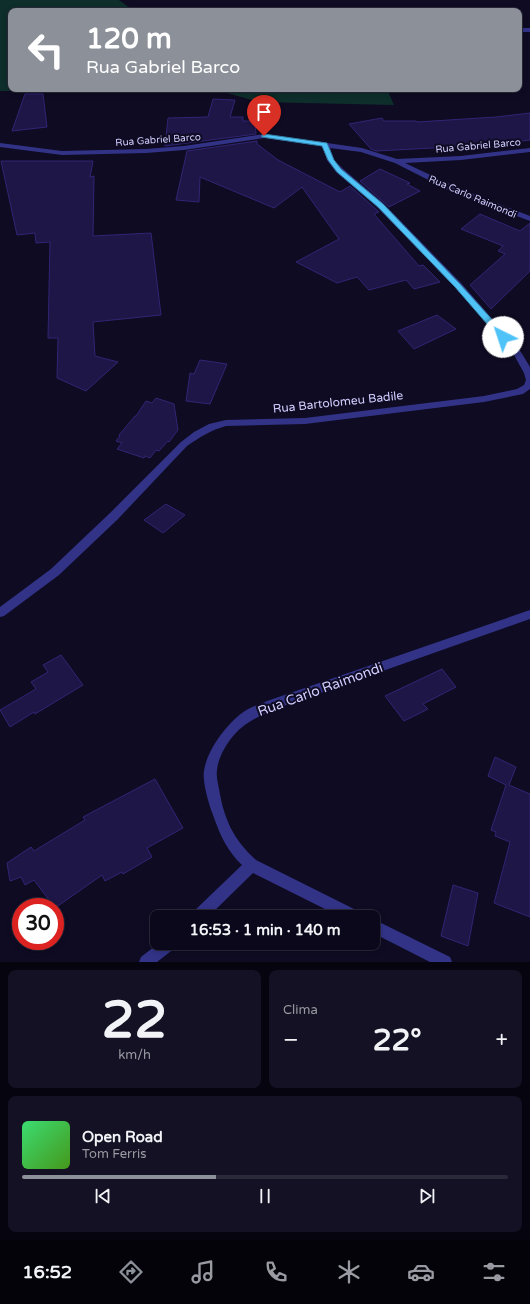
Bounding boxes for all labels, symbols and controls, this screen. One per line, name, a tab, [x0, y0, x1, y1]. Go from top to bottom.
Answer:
text: 120 m	[86, 22, 172, 56]
icon: left	[20, 24, 72, 76]
text: Rua Gabriel Barco	[86, 56, 240, 78]
pin	[247, 95, 281, 136]
icon: arrive	[253, 101, 275, 123]
street label: Rua Gabriel Barco	[115, 131, 201, 149]
street label: Rua Gabriel Barco	[435, 136, 521, 156]
street label: Rua Carlo Raimondi	[427, 173, 518, 221]
position arrow	[482, 316, 524, 358]
street label: Rua Bartolomeu Badile	[272, 388, 404, 416]
street label: Rua Carlo Raimondi	[255, 659, 385, 720]
speed limit sign: 30	[12, 898, 64, 950]
text: 16:53 · 1 min · 140 m	[190, 921, 340, 939]
text: 22	[102, 989, 167, 1052]
text: Clima	[283, 1002, 318, 1018]
text: 22°	[373, 1022, 422, 1059]
text: −	[283, 1027, 299, 1053]
text: +	[496, 1027, 508, 1053]
text: km/h	[118, 1047, 151, 1063]
text: Open Road	[82, 1128, 163, 1146]
text: Tom Ferris	[82, 1146, 146, 1162]
icon: previous	[92, 1185, 114, 1207]
icon: pause	[254, 1185, 276, 1207]
icon: next	[416, 1185, 438, 1207]
icon: directions	[117, 1258, 145, 1286]
icon: music	[189, 1258, 217, 1286]
icon: phone	[262, 1258, 290, 1286]
icon: climate	[335, 1258, 363, 1286]
icon: car	[407, 1258, 435, 1286]
icon: filters	[480, 1258, 508, 1286]
text: 16:52	[22, 1261, 72, 1283]

